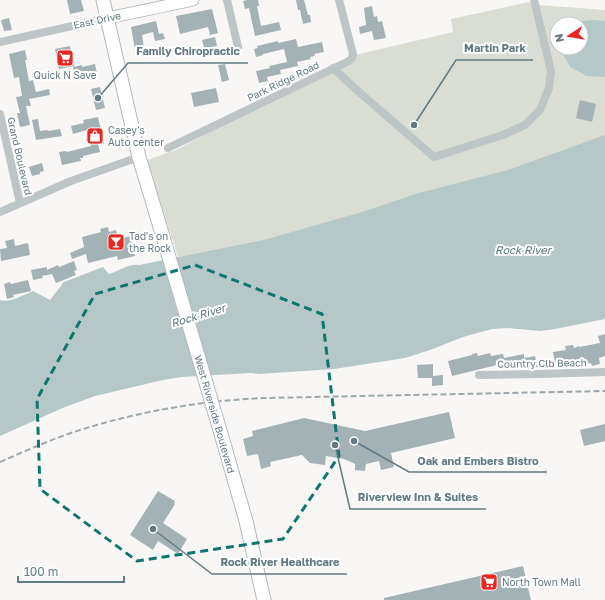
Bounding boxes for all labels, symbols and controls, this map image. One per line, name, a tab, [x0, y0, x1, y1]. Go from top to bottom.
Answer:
street label: East Drive	[72, 9, 122, 31]
north arrow	[549, 16, 589, 56]
text: N	[552, 33, 566, 44]
callout: Martin Park	[456, 37, 533, 60]
callout: Family Chiropractic	[128, 40, 248, 63]
text: Martin Park	[464, 41, 526, 54]
text: Family Chiropractic	[136, 44, 241, 57]
supermarket icon: Quick N Save	[55, 48, 75, 68]
street label: Park Ridge Road	[245, 58, 321, 104]
place label: Quick N Save	[34, 69, 97, 81]
street label: Grand Boulevard	[5, 116, 35, 196]
place label: Casey's Auto center	[108, 124, 164, 148]
shop icon: Casey's Auto center	[85, 126, 105, 146]
place label: Tad's on the Rock	[129, 230, 172, 254]
bar icon: Tad's on the Rock	[106, 232, 126, 252]
water label: Rock River	[495, 243, 553, 256]
water label: Rock River	[169, 300, 228, 329]
street label: West Riverside Boulevard	[192, 354, 238, 474]
street label: Country Clb Beach	[497, 356, 587, 370]
callout: Oak and Embers Bistro	[409, 449, 547, 472]
text: Oak and Embers Bistro	[417, 454, 539, 467]
callout: Riverview Inn & Suites	[350, 486, 486, 509]
text: Riverview Inn & Suites	[358, 490, 478, 503]
callout: Rock River Healthcare	[212, 551, 347, 574]
text: Rock River Healthcare	[220, 555, 340, 568]
scale bar	[18, 558, 124, 584]
text: 100 m	[24, 564, 58, 579]
supermarket icon: North Town Mall	[479, 572, 499, 592]
place label: North Town Mall	[502, 576, 581, 588]

